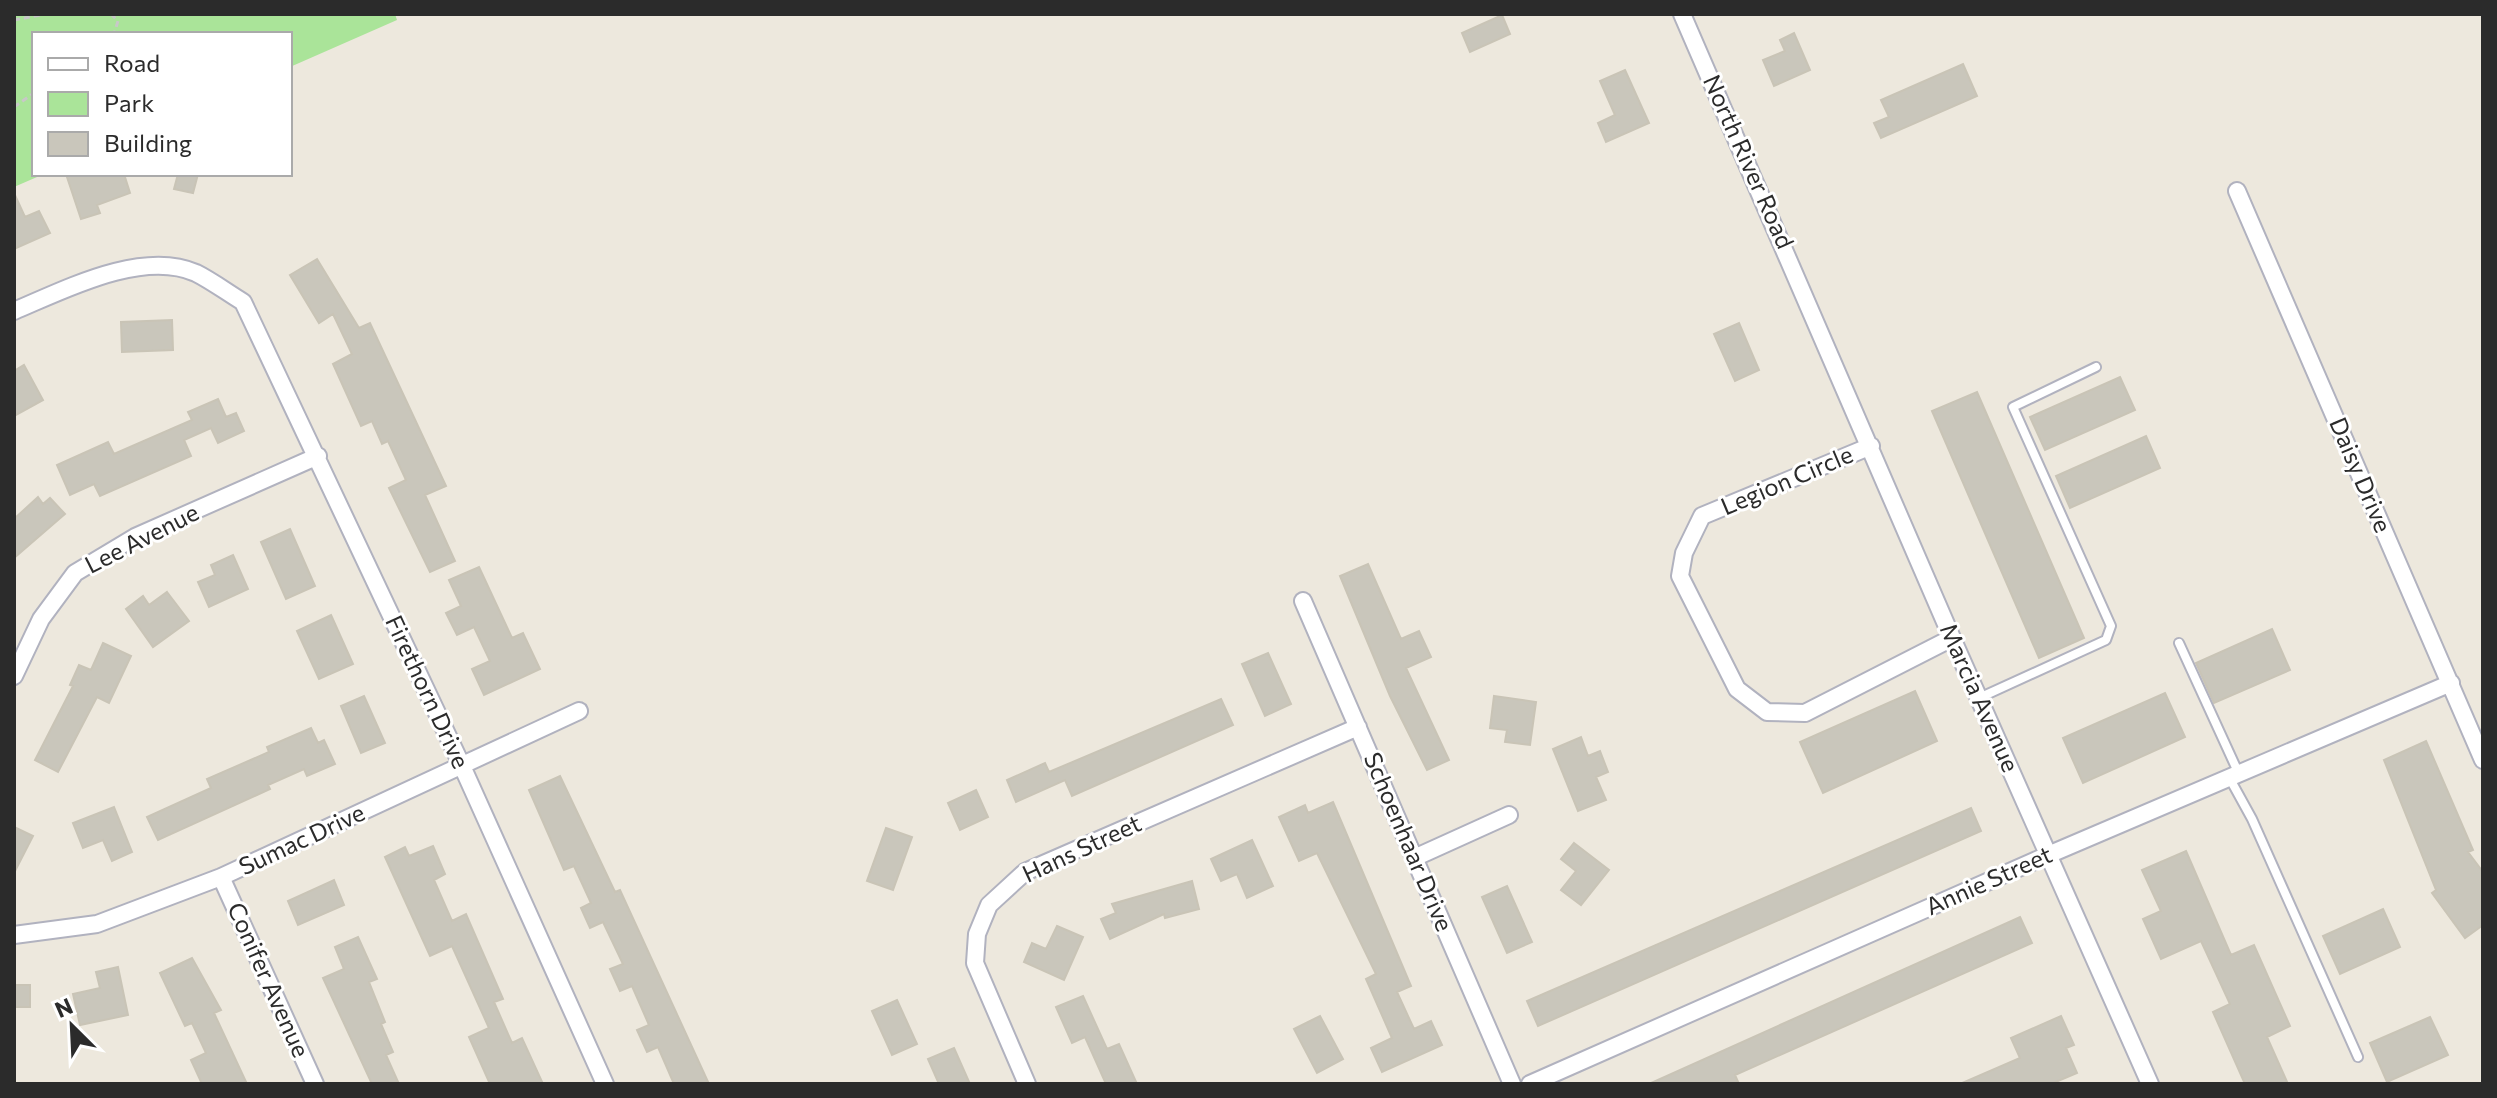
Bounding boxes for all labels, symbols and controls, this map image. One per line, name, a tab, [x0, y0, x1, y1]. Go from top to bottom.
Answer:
legend	[32, 32, 292, 176]
text: Road	[104, 48, 160, 77]
street label: North River Road	[1698, 70, 1801, 253]
text: Park	[104, 88, 154, 117]
text: Building	[104, 128, 192, 157]
street label: Daisy Drive	[2324, 413, 2399, 536]
street label: Legion Circle	[1716, 439, 1857, 520]
street label: Lee Avenue	[80, 497, 203, 579]
street label: Firethorn Drive	[380, 610, 476, 772]
street label: Marcia Avenue	[1935, 619, 2026, 776]
street label: Schoenhaar Drive	[1359, 748, 1460, 935]
street label: Sumac Drive	[234, 797, 369, 880]
street label: Hans Street	[1017, 807, 1145, 888]
street label: Annie Street	[1921, 839, 2056, 920]
street label: Conifer Avenue	[222, 897, 316, 1061]
north arrow	[32, 986, 112, 1066]
text: N	[51, 992, 77, 1023]

